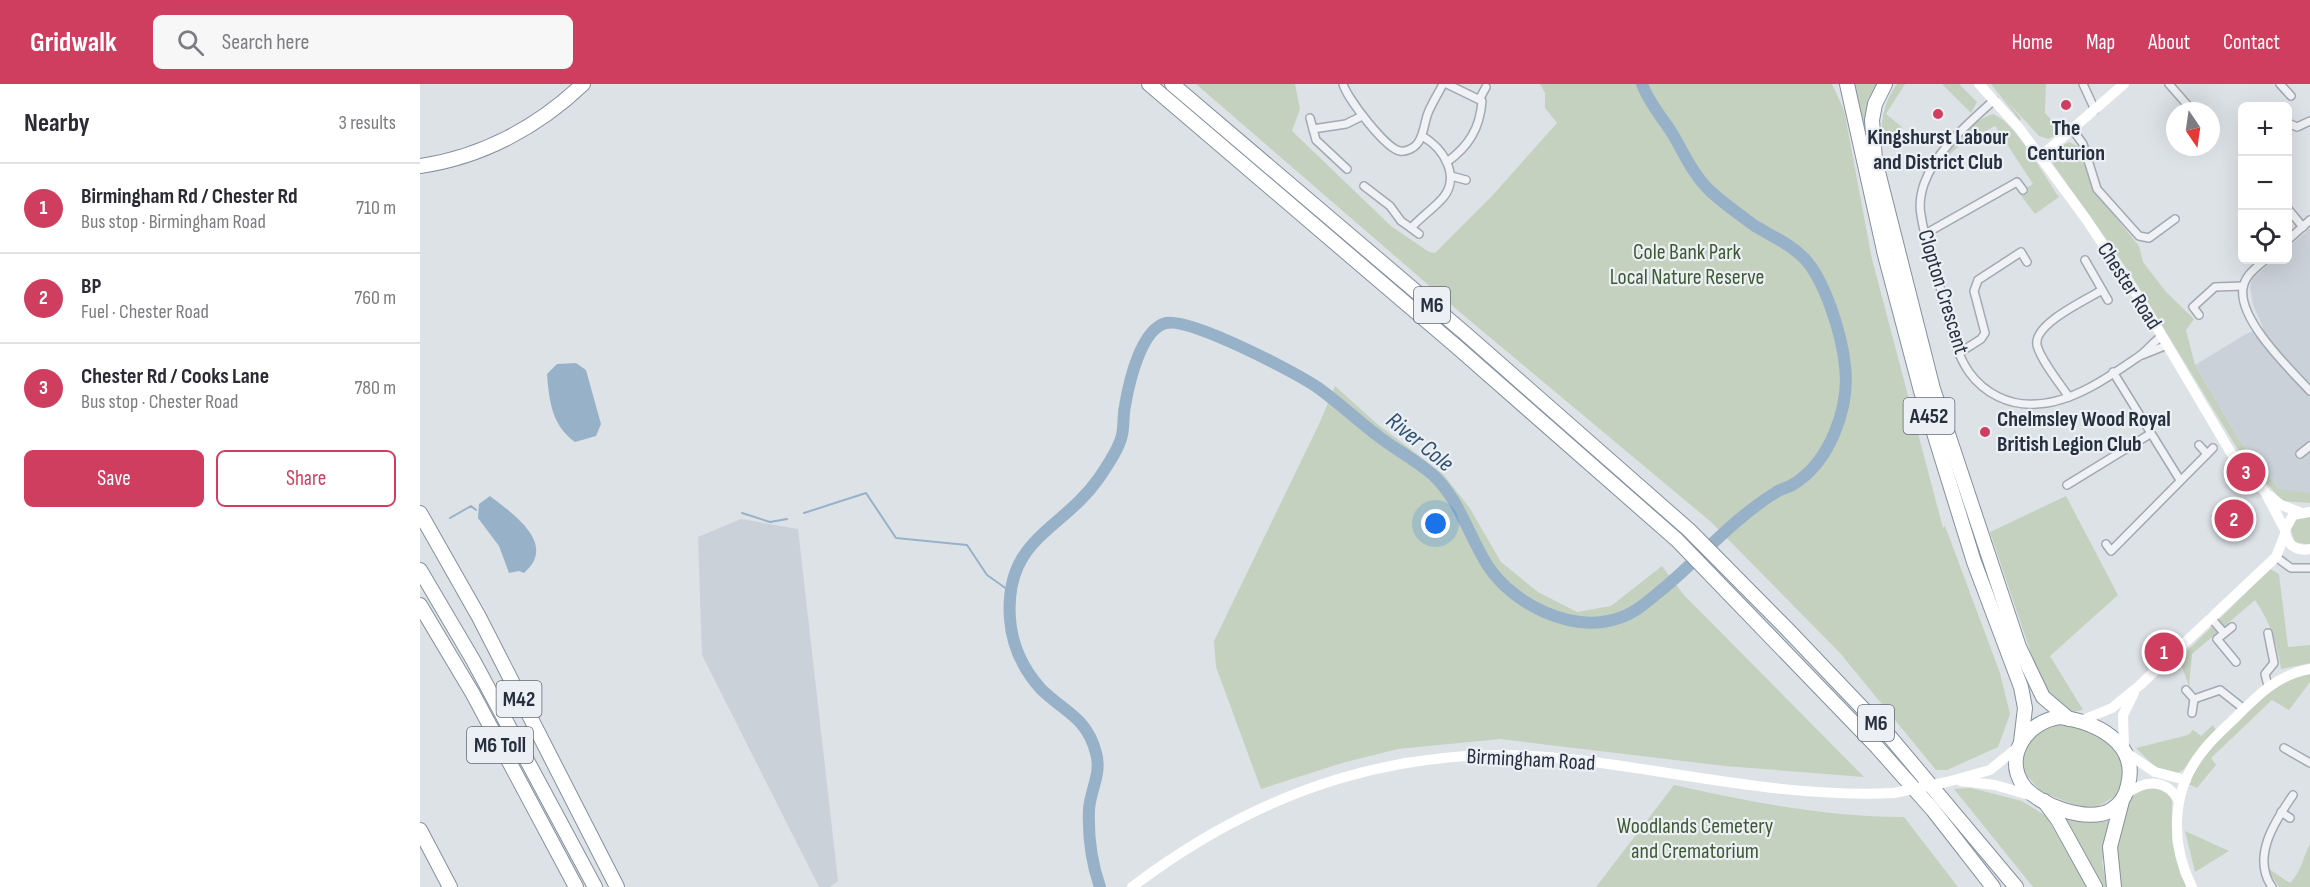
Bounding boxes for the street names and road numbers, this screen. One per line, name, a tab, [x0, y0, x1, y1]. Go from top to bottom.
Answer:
street label: Clopton Crescent	[1911, 227, 1975, 358]
street label: Chester Road	[2091, 237, 2167, 335]
road number: M6	[1414, 287, 1450, 323]
road number: A452	[1904, 398, 1954, 434]
road number: M42	[496, 681, 542, 717]
road number: M6	[1858, 705, 1894, 741]
road number: M6 Toll	[467, 727, 533, 763]
street label: Birmingham Road	[1466, 743, 1596, 777]

